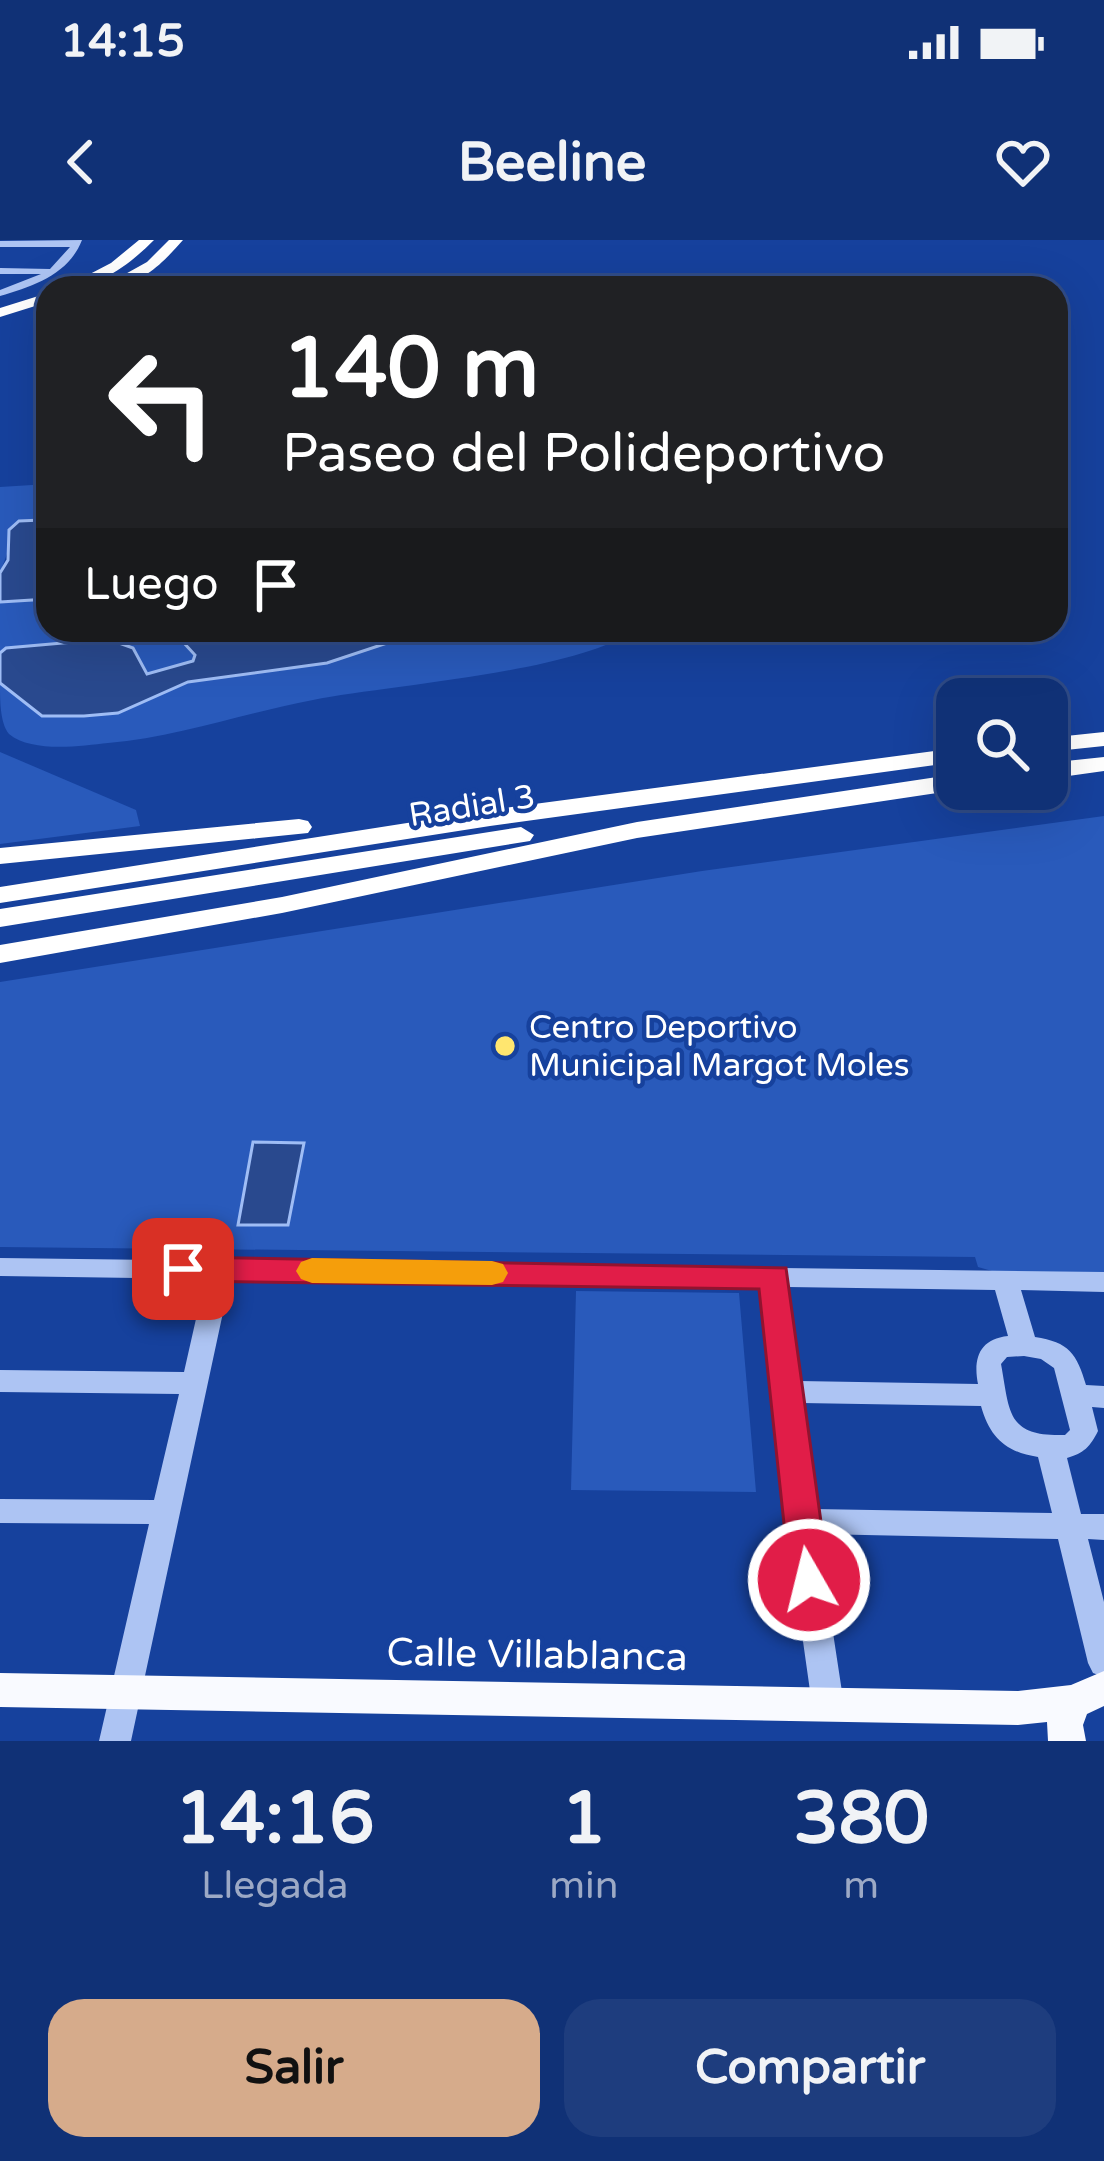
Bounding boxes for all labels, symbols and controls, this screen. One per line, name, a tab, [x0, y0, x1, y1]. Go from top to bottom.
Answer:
text: 14:15	[60, 15, 185, 69]
icon: back	[48, 129, 114, 195]
icon: heart	[990, 129, 1056, 195]
text: Beeline	[458, 130, 646, 195]
text: 140 m	[282, 319, 539, 420]
icon: left	[84, 324, 240, 480]
text: Paseo del Polideportivo	[282, 421, 885, 486]
icon: arrive	[243, 552, 309, 618]
text: Luego	[84, 558, 219, 612]
map controls	[936, 678, 1068, 810]
button: search	[936, 678, 1068, 810]
street label: Radial 3	[406, 777, 538, 835]
place label: Centro Deportivo Municipal Margot Moles	[529, 1008, 910, 1085]
marker: Centro Deportivo Municipal Margot Moles	[492, 1033, 518, 1059]
pin	[132, 1218, 234, 1320]
icon: arrive	[150, 1236, 216, 1302]
position arrow	[746, 1517, 872, 1643]
street label: Calle Villablanca	[386, 1629, 688, 1681]
text: 14:16	[175, 1776, 374, 1863]
text: 1	[561, 1776, 607, 1863]
text: 380	[793, 1776, 929, 1863]
text: Llegada	[201, 1862, 348, 1909]
text: min	[549, 1862, 619, 1909]
text: m	[843, 1862, 879, 1909]
button: Salir	[48, 1999, 540, 2137]
button: Compartir	[564, 1999, 1056, 2137]

